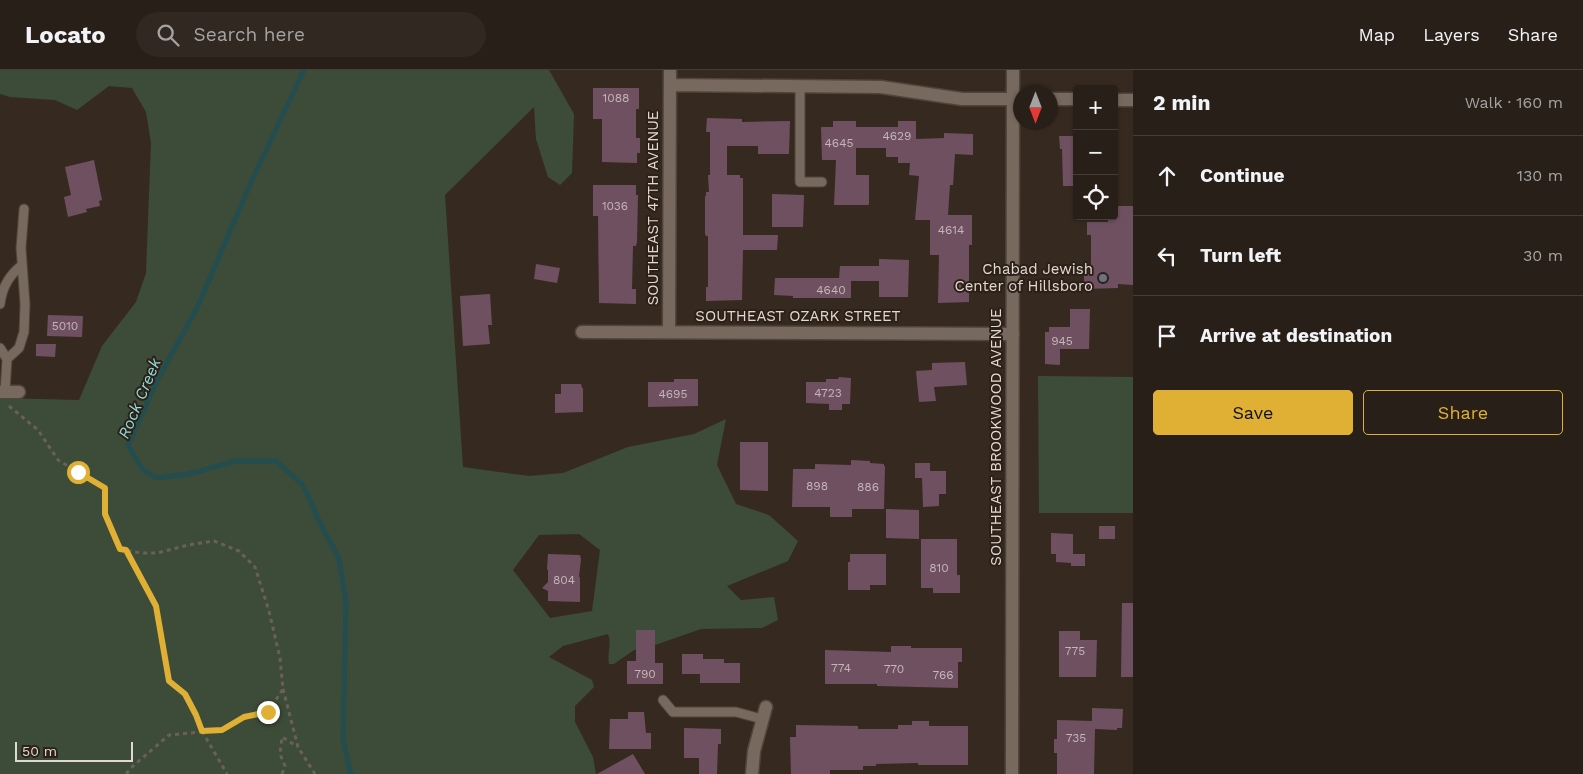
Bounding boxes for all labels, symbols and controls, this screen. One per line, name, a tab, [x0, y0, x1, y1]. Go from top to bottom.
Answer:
search box	[136, 12, 486, 57]
text: Locato	[25, 21, 106, 49]
icon: search	[154, 21, 182, 49]
text: Search here	[194, 23, 305, 46]
text: Map	[1358, 24, 1395, 45]
text: Layers	[1423, 24, 1480, 45]
text: Share	[1508, 24, 1558, 45]
north arrow	[1013, 85, 1058, 130]
map controls	[1073, 85, 1118, 220]
button: +	[1073, 85, 1118, 130]
text: 2 min	[1153, 90, 1210, 115]
house number: 1088	[603, 91, 629, 105]
text: Walk · 160 m	[1465, 93, 1563, 112]
street label: SOUTHEAST 47TH AVENUE	[644, 111, 662, 305]
house number: 4629	[882, 129, 912, 143]
button: −	[1073, 130, 1118, 175]
house number: 4645	[825, 136, 853, 150]
icon: ahead	[1153, 162, 1181, 190]
text: Continue	[1200, 164, 1284, 187]
text: 130 m	[1517, 166, 1563, 185]
button: locate	[1073, 175, 1118, 220]
house number: 1036	[602, 199, 628, 213]
house number: 4614	[938, 223, 964, 237]
icon: left	[1153, 242, 1181, 270]
text: Turn left	[1200, 244, 1281, 267]
text: 30 m	[1523, 246, 1563, 265]
place label: Chabad Jewish Center of Hillsboro	[954, 260, 1093, 295]
marker: Chabad Jewish Center of Hillsboro	[1097, 272, 1109, 284]
house number: 4640	[816, 283, 846, 297]
street label: SOUTHEAST OZARK STREET	[695, 307, 901, 325]
street label: SOUTHEAST BROOKWOOD AVENUE	[987, 308, 1005, 566]
house number: 5010	[52, 319, 78, 333]
icon: arrive	[1153, 322, 1181, 350]
text: Arrive at destination	[1200, 324, 1392, 347]
house number: 945	[1051, 334, 1073, 348]
water label: Rock Creek	[114, 354, 165, 441]
house number: 4723	[814, 386, 842, 400]
house number: 4695	[658, 387, 688, 401]
button: Save	[1153, 390, 1353, 435]
button: Share	[1363, 390, 1563, 435]
route start	[67, 461, 90, 484]
house number: 898	[806, 479, 828, 493]
house number: 886	[857, 480, 879, 494]
house number: 810	[929, 561, 949, 575]
house number: 804	[553, 573, 575, 587]
house number: 775	[1065, 644, 1085, 658]
house number: 774	[831, 661, 851, 675]
house number: 770	[884, 662, 904, 676]
house number: 790	[634, 667, 656, 681]
house number: 766	[932, 668, 954, 682]
route end	[257, 701, 280, 724]
house number: 735	[1066, 731, 1086, 745]
scale bar	[15, 739, 132, 762]
text: 50 m	[22, 743, 57, 759]

